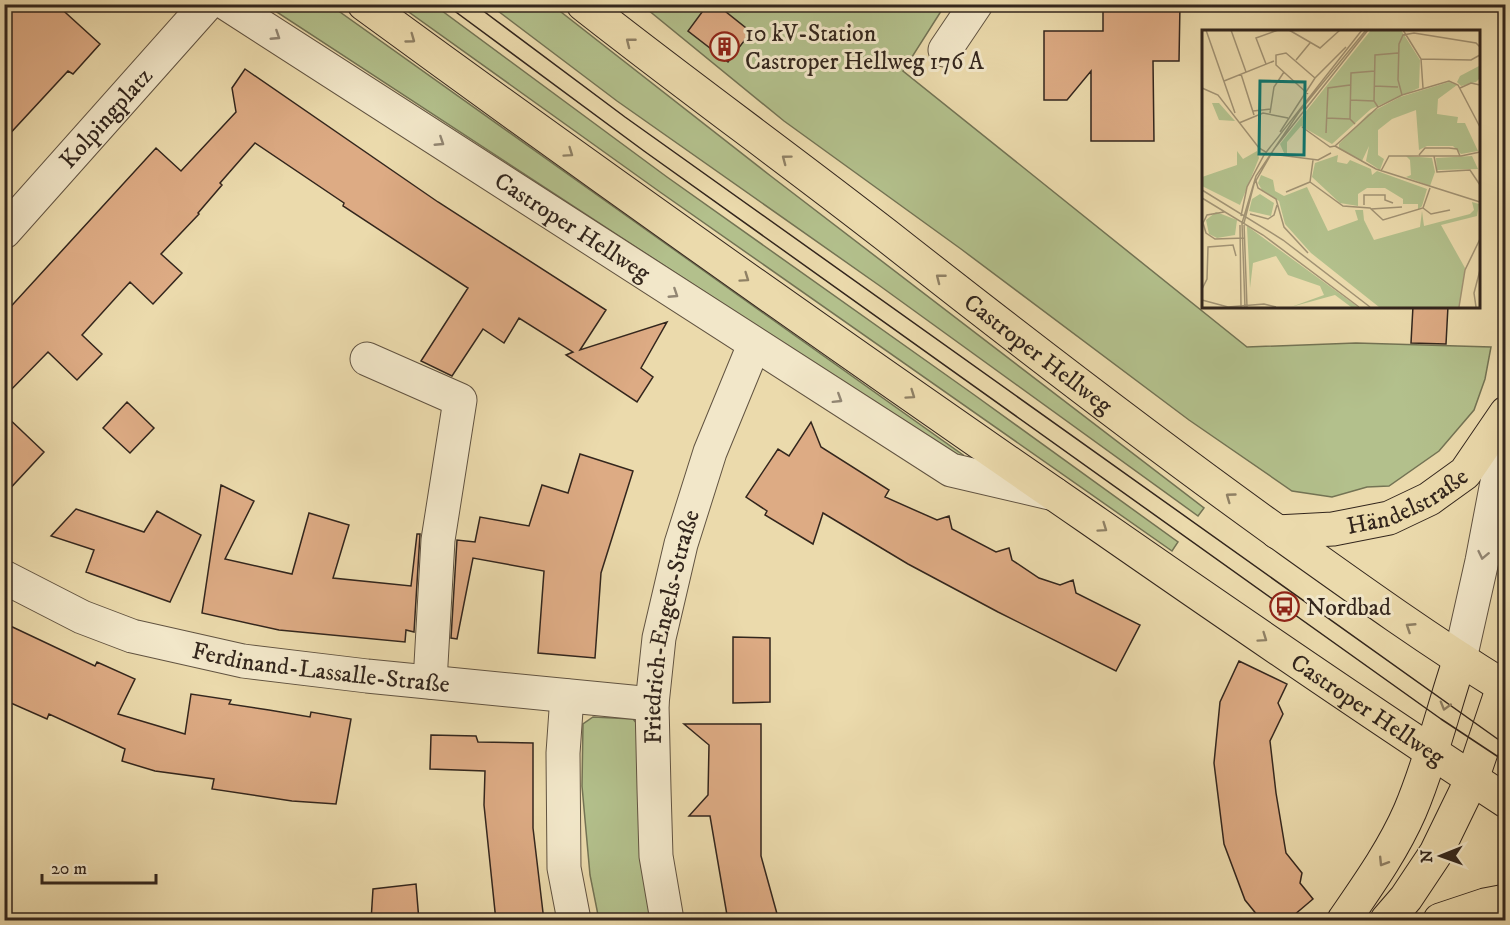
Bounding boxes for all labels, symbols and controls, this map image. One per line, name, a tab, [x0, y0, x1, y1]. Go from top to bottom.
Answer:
place label: 10 kV-Station Castroper Hellweg 176 A	[745, 19, 985, 77]
one-way arrow	[270, 29, 280, 41]
inset map	[1202, 30, 1480, 308]
building icon: 10 kV-Station Castroper Hellweg 176 A	[708, 31, 740, 63]
one-way arrow	[405, 32, 416, 43]
one-way arrow	[626, 38, 637, 49]
street label: Kolpingplatz	[54, 61, 160, 175]
one-way arrow	[433, 135, 444, 146]
one-way arrow	[563, 146, 574, 157]
one-way arrow	[782, 156, 793, 167]
street label: Castroper Hellweg	[488, 166, 656, 289]
one-way arrow	[739, 271, 750, 282]
one-way arrow	[936, 275, 947, 286]
one-way arrow	[668, 286, 678, 298]
street label: Castroper Hellweg	[957, 288, 1118, 421]
one-way arrow	[905, 388, 916, 399]
one-way arrow	[832, 391, 842, 403]
street label: Händelstraße	[1344, 462, 1474, 542]
one-way arrow	[1225, 494, 1236, 505]
street label: Friedrich-Engels-Straße	[638, 506, 707, 745]
one-way arrow	[1096, 521, 1107, 532]
one-way arrow	[1477, 550, 1490, 560]
bus stop icon: Nordbad	[1269, 591, 1301, 623]
place label: Nordbad	[1306, 593, 1391, 623]
one-way arrow	[1406, 624, 1417, 635]
one-way arrow	[1256, 631, 1267, 642]
street label: Ferdinand-Lassalle-Straße	[189, 636, 451, 700]
street label: Castroper Hellweg	[1285, 648, 1450, 773]
one-way arrow	[1440, 700, 1452, 711]
north arrow	[1411, 826, 1471, 886]
scale bar	[42, 847, 156, 885]
text: N	[1417, 850, 1437, 863]
one-way arrow	[1379, 855, 1390, 866]
text: 20 m	[51, 858, 87, 880]

